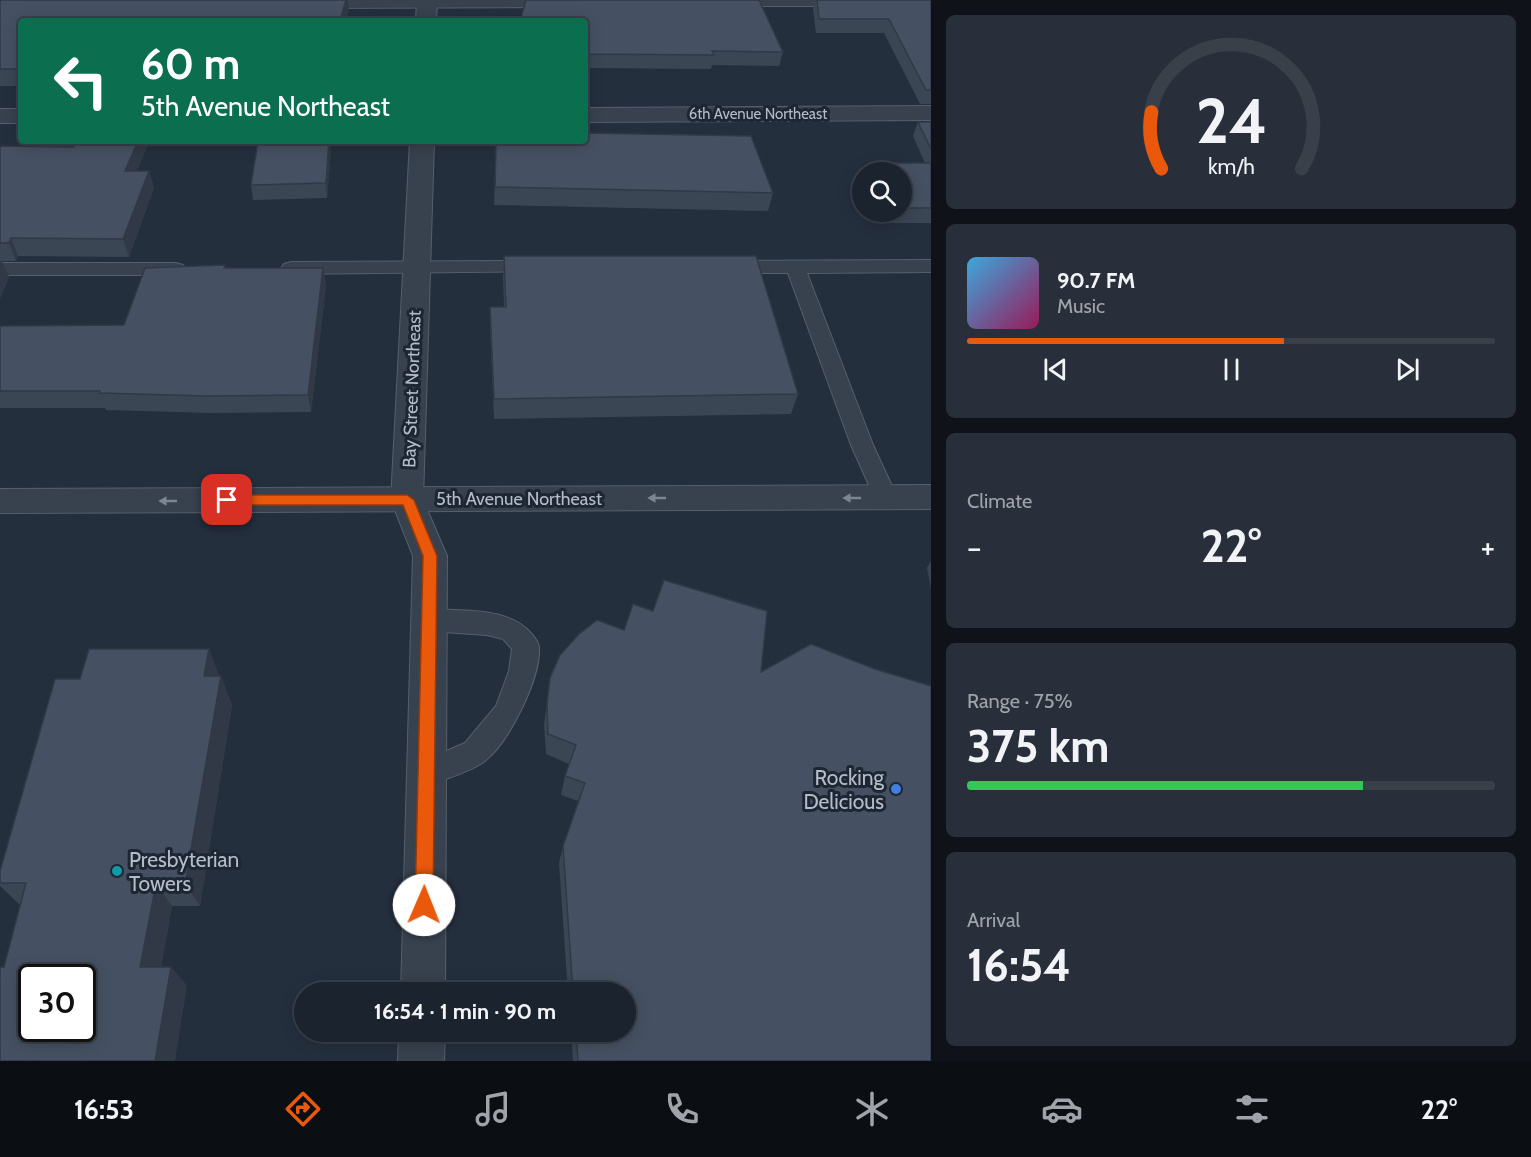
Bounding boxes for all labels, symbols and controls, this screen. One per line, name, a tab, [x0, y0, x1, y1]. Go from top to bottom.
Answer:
text: 60 m	[141, 38, 240, 90]
icon: left	[42, 42, 120, 120]
text: 24	[1195, 83, 1267, 159]
text: 5th Avenue Northeast	[141, 90, 390, 123]
street label: 6th Avenue Northeast	[689, 105, 827, 123]
text: km/h	[1208, 153, 1254, 179]
map controls	[852, 162, 912, 222]
button: search	[852, 162, 912, 222]
text: 90.7 FM	[1057, 267, 1135, 294]
text: Music	[1057, 294, 1105, 318]
street label: Bay Street Northeast	[398, 310, 426, 468]
icon: previous	[1039, 353, 1072, 386]
icon: pause	[1215, 353, 1248, 386]
icon: next	[1391, 353, 1424, 386]
pin	[201, 474, 252, 525]
icon: arrive	[210, 483, 243, 516]
street label: 5th Avenue Northeast	[436, 488, 602, 510]
text: Climate	[967, 489, 1032, 513]
one-way arrow	[842, 493, 861, 502]
one-way arrow	[647, 494, 666, 503]
one-way arrow	[158, 496, 177, 505]
text: 22°	[1201, 519, 1261, 573]
text: −	[967, 527, 982, 567]
text: +	[1480, 527, 1495, 567]
text: Range · 75%	[967, 689, 1073, 713]
text: 375 km	[967, 719, 1109, 773]
place label: Rocking Delicious	[803, 765, 885, 814]
marker: Rocking Delicious	[889, 782, 903, 796]
place label: Presbyterian Towers	[129, 847, 239, 896]
marker: Presbyterian Towers	[110, 864, 124, 878]
position arrow	[392, 873, 456, 937]
text: Arrival	[967, 908, 1020, 932]
text: 16:54	[967, 938, 1071, 992]
speed limit sign: 30	[18, 964, 96, 1042]
text: 16:54 · 1 min · 90 m	[374, 998, 556, 1025]
icon: directions	[282, 1088, 324, 1130]
icon: music	[472, 1088, 514, 1130]
icon: phone	[661, 1088, 703, 1130]
icon: climate	[851, 1088, 893, 1130]
icon: car	[1041, 1088, 1083, 1130]
icon: filters	[1231, 1088, 1273, 1130]
text: 16:53	[74, 1093, 134, 1126]
text: 22°	[1421, 1093, 1457, 1126]

